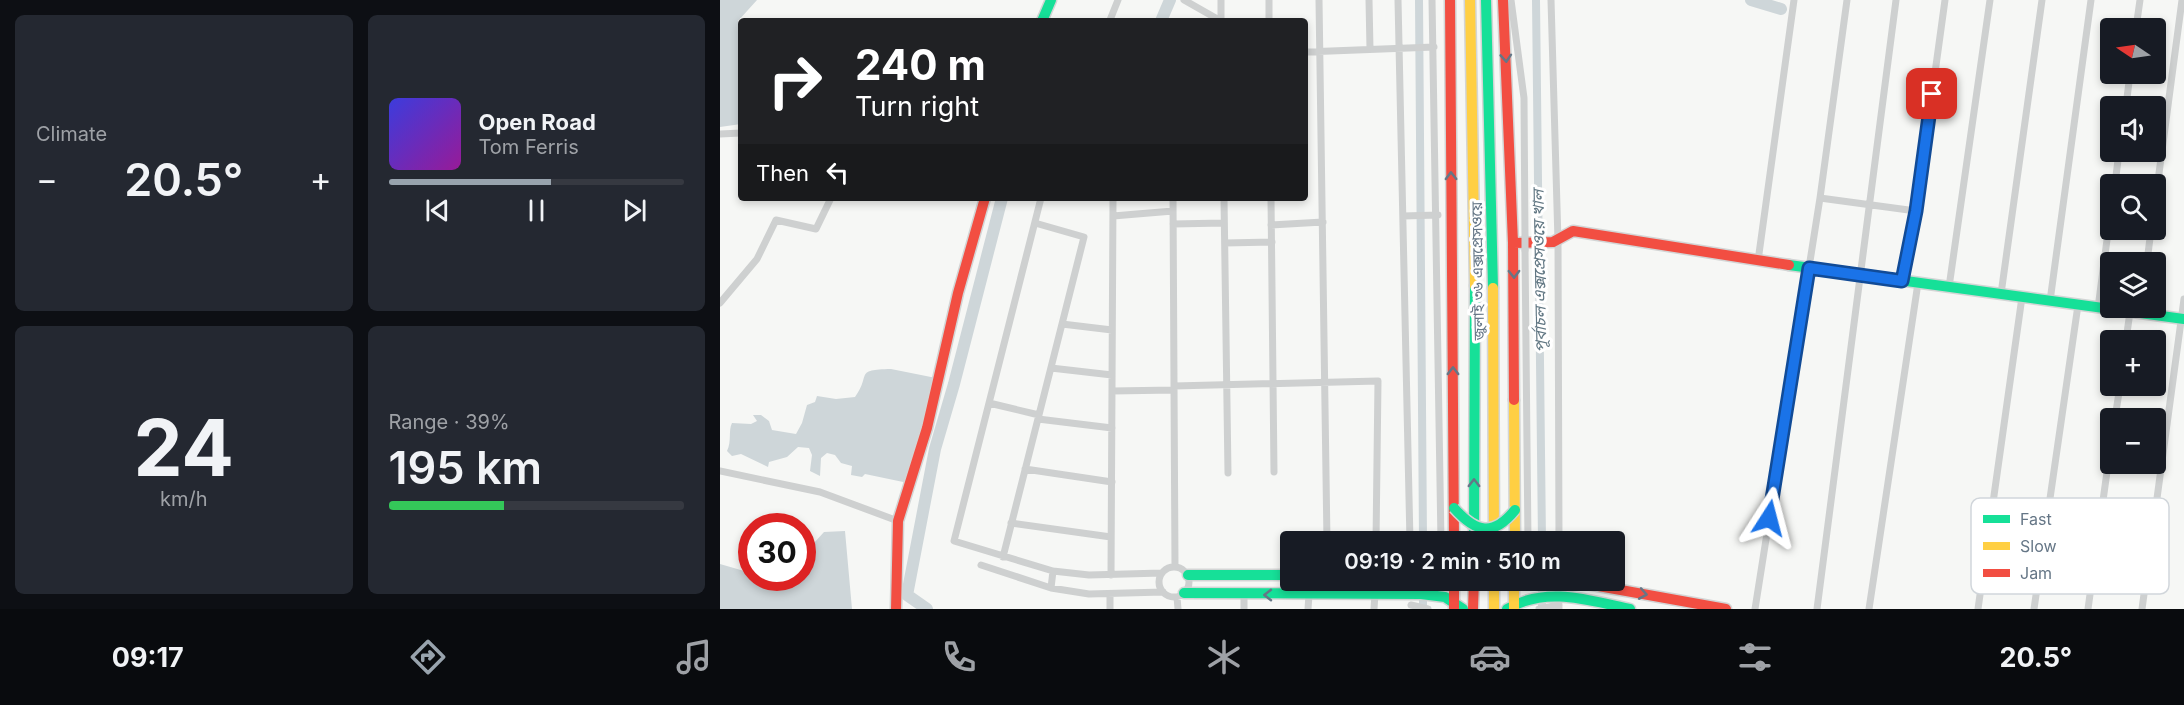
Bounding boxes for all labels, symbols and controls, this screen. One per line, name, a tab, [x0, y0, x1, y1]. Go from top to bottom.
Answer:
north arrow	[2100, 18, 2166, 84]
map controls	[2100, 18, 2166, 474]
text: 240 m	[855, 39, 986, 90]
icon: right	[756, 42, 834, 120]
one-way arrow	[1500, 54, 1513, 63]
pin	[1906, 68, 1957, 119]
icon: arrive	[1915, 77, 1948, 110]
text: Turn right	[855, 90, 979, 123]
button: sound	[2100, 96, 2166, 162]
text: Open Road	[479, 109, 596, 135]
text: Climate	[36, 122, 107, 146]
text: Tom Ferris	[479, 135, 579, 159]
text: 20.5°	[124, 152, 243, 207]
icon: left	[821, 156, 854, 189]
text: −	[36, 159, 58, 199]
text: +	[310, 159, 331, 199]
text: Then	[756, 160, 809, 186]
one-way arrow	[1445, 171, 1457, 180]
button: search	[2100, 174, 2166, 240]
water label: পূর্বাচল এক্সপ্রেসওয়ে খাল	[1528, 186, 1550, 352]
icon: previous	[421, 194, 454, 227]
icon: pause	[520, 194, 553, 227]
icon: next	[618, 194, 651, 227]
street label: জুলাই ৩৬ এক্সপ্রেসওয়ে	[1467, 201, 1488, 341]
button: layers	[2100, 252, 2166, 318]
one-way arrow	[1508, 270, 1520, 279]
button: +	[2100, 330, 2166, 396]
one-way arrow	[1447, 366, 1459, 375]
text: 24	[133, 400, 234, 495]
button: −	[2100, 408, 2166, 474]
text: Range · 39%	[389, 410, 510, 434]
text: 195 km	[389, 440, 542, 495]
one-way arrow	[1468, 479, 1480, 488]
position arrow	[1737, 486, 1801, 550]
text: km/h	[160, 487, 208, 511]
legend	[1971, 498, 2169, 594]
text: Fast	[2020, 509, 2052, 529]
speed limit sign: 30	[738, 513, 816, 591]
text: Slow	[2020, 536, 2057, 556]
text: 09:19 · 2 min · 510 m	[1344, 548, 1561, 574]
text: Jam	[2020, 563, 2052, 583]
one-way arrow	[1637, 587, 1647, 600]
one-way arrow	[1264, 589, 1273, 601]
icon: directions	[407, 636, 449, 678]
icon: music	[673, 636, 715, 678]
icon: phone	[938, 636, 980, 678]
icon: climate	[1203, 636, 1245, 678]
icon: car	[1469, 636, 1511, 678]
icon: filters	[1734, 636, 1776, 678]
text: 09:17	[112, 641, 184, 674]
text: 20.5°	[1999, 641, 2072, 674]

